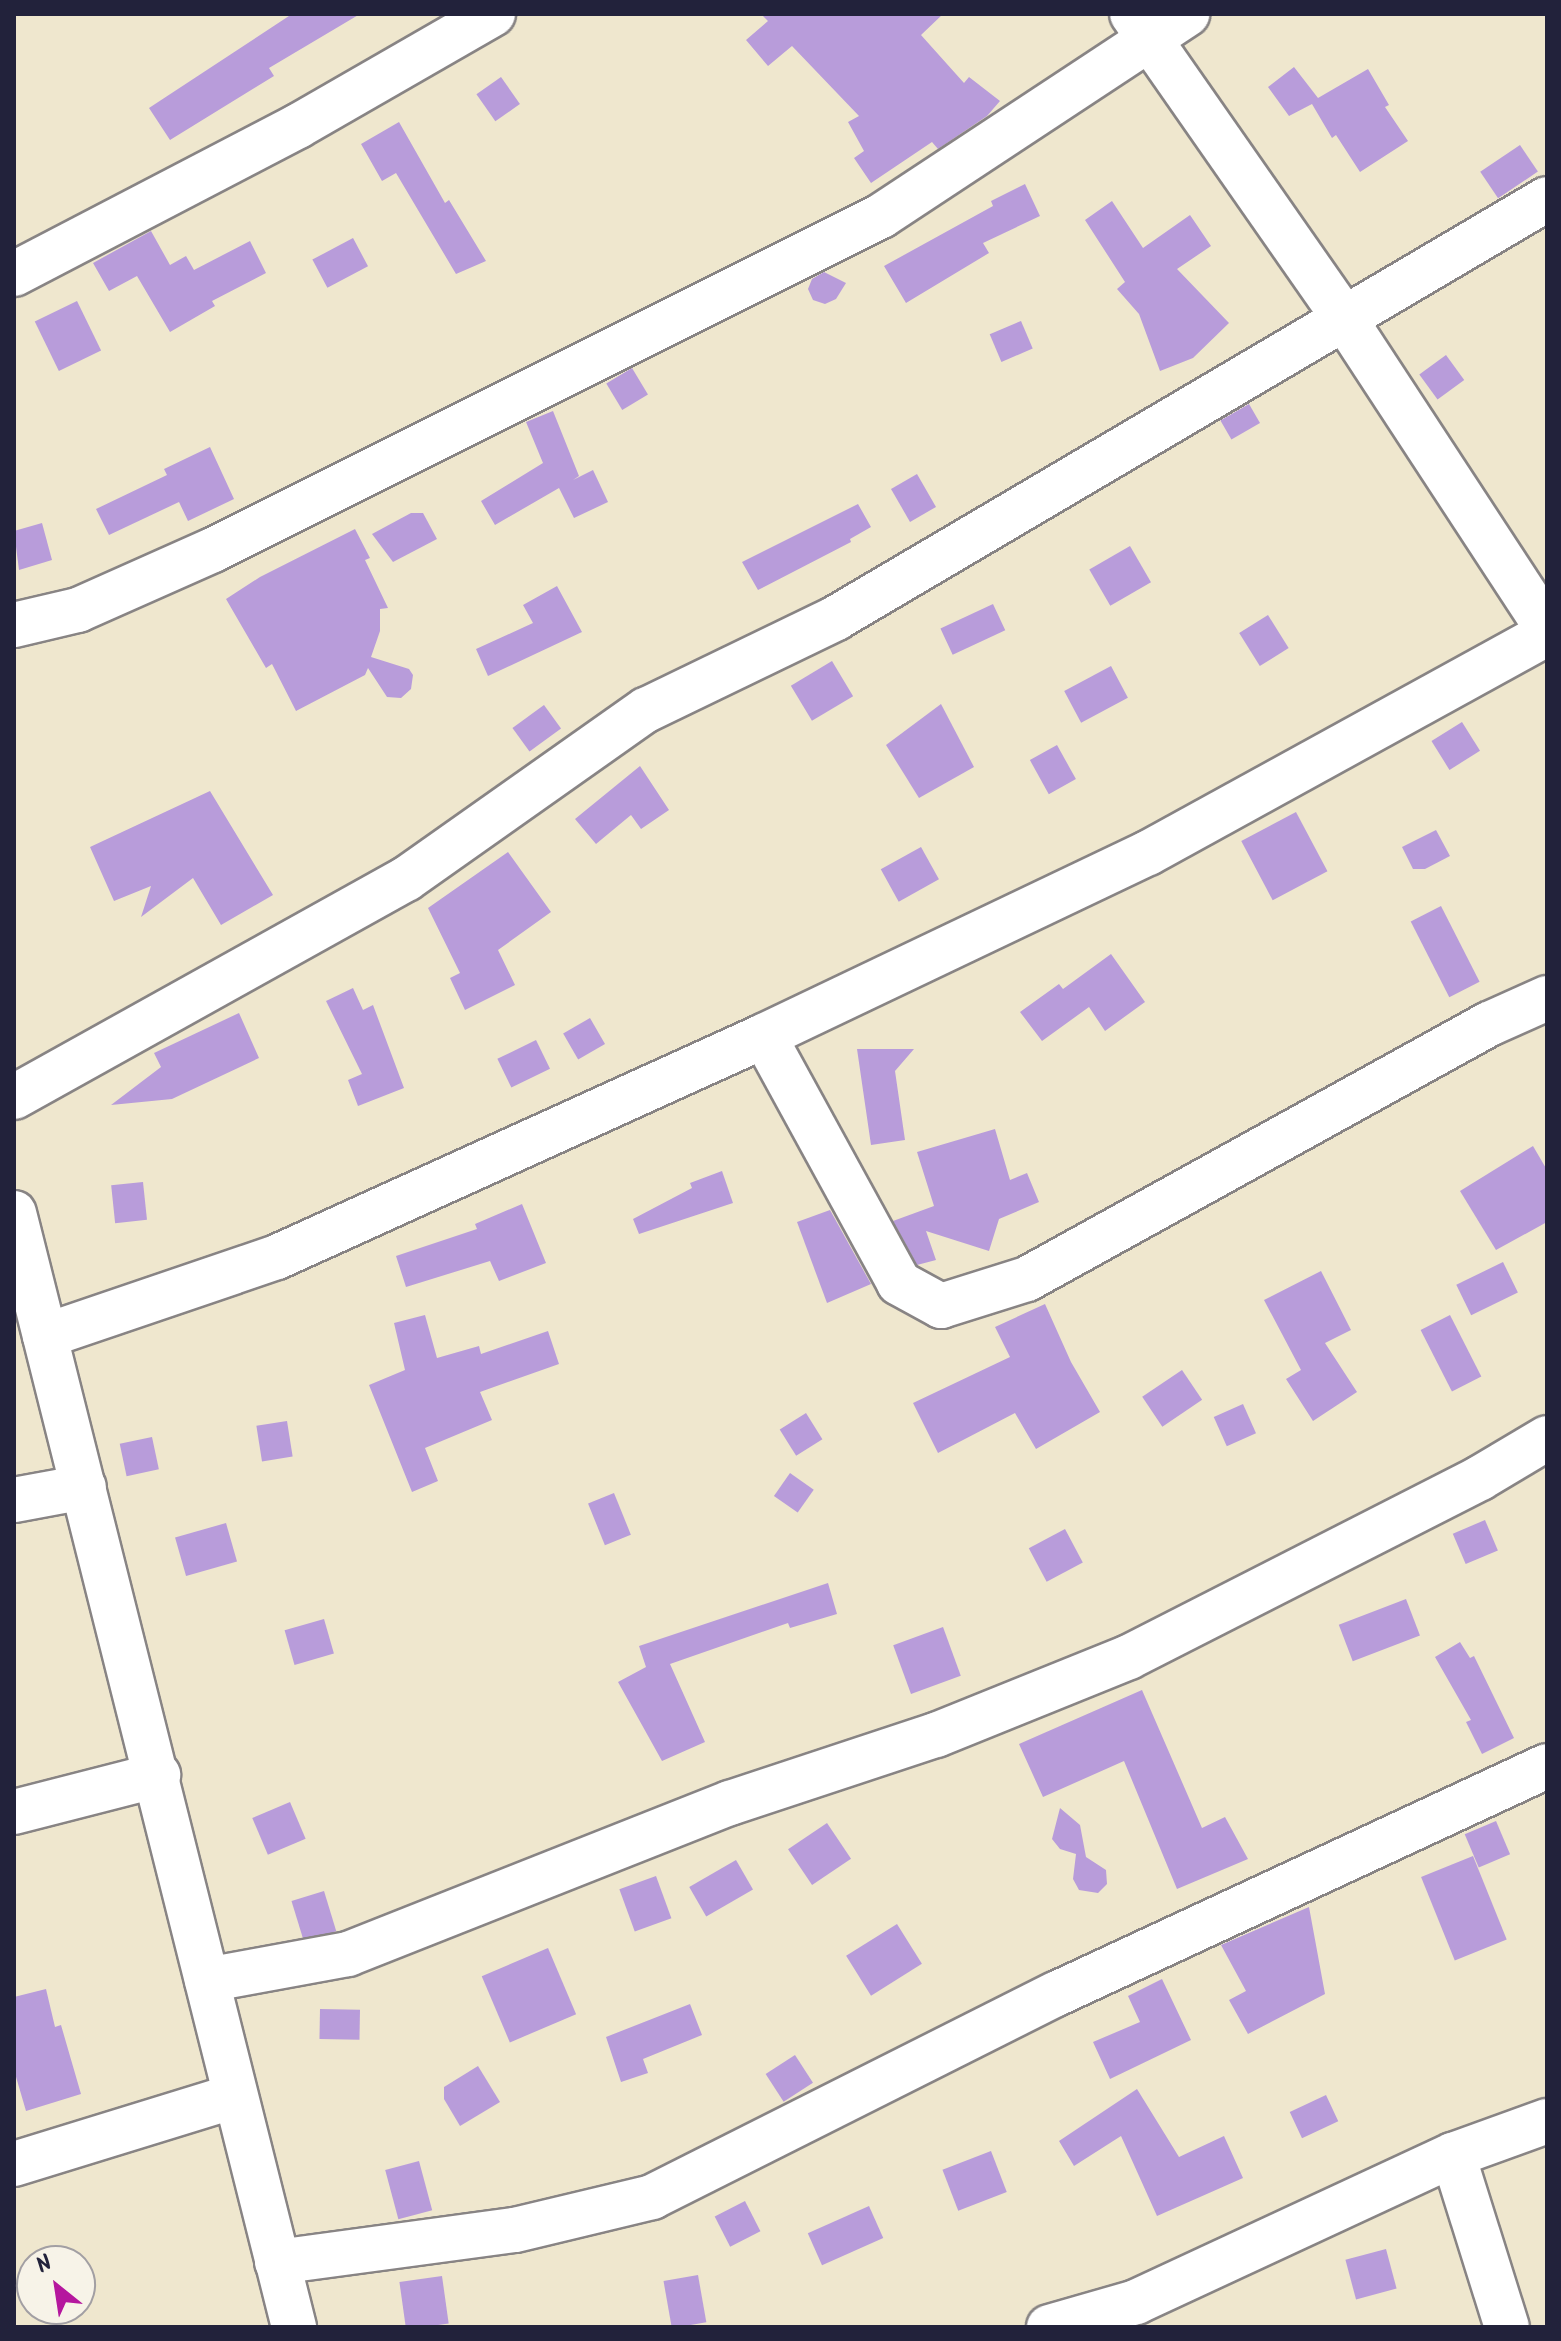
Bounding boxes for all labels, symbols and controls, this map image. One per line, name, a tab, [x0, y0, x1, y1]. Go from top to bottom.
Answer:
north arrow	[16, 2245, 96, 2325]
text: N	[30, 2247, 60, 2284]

